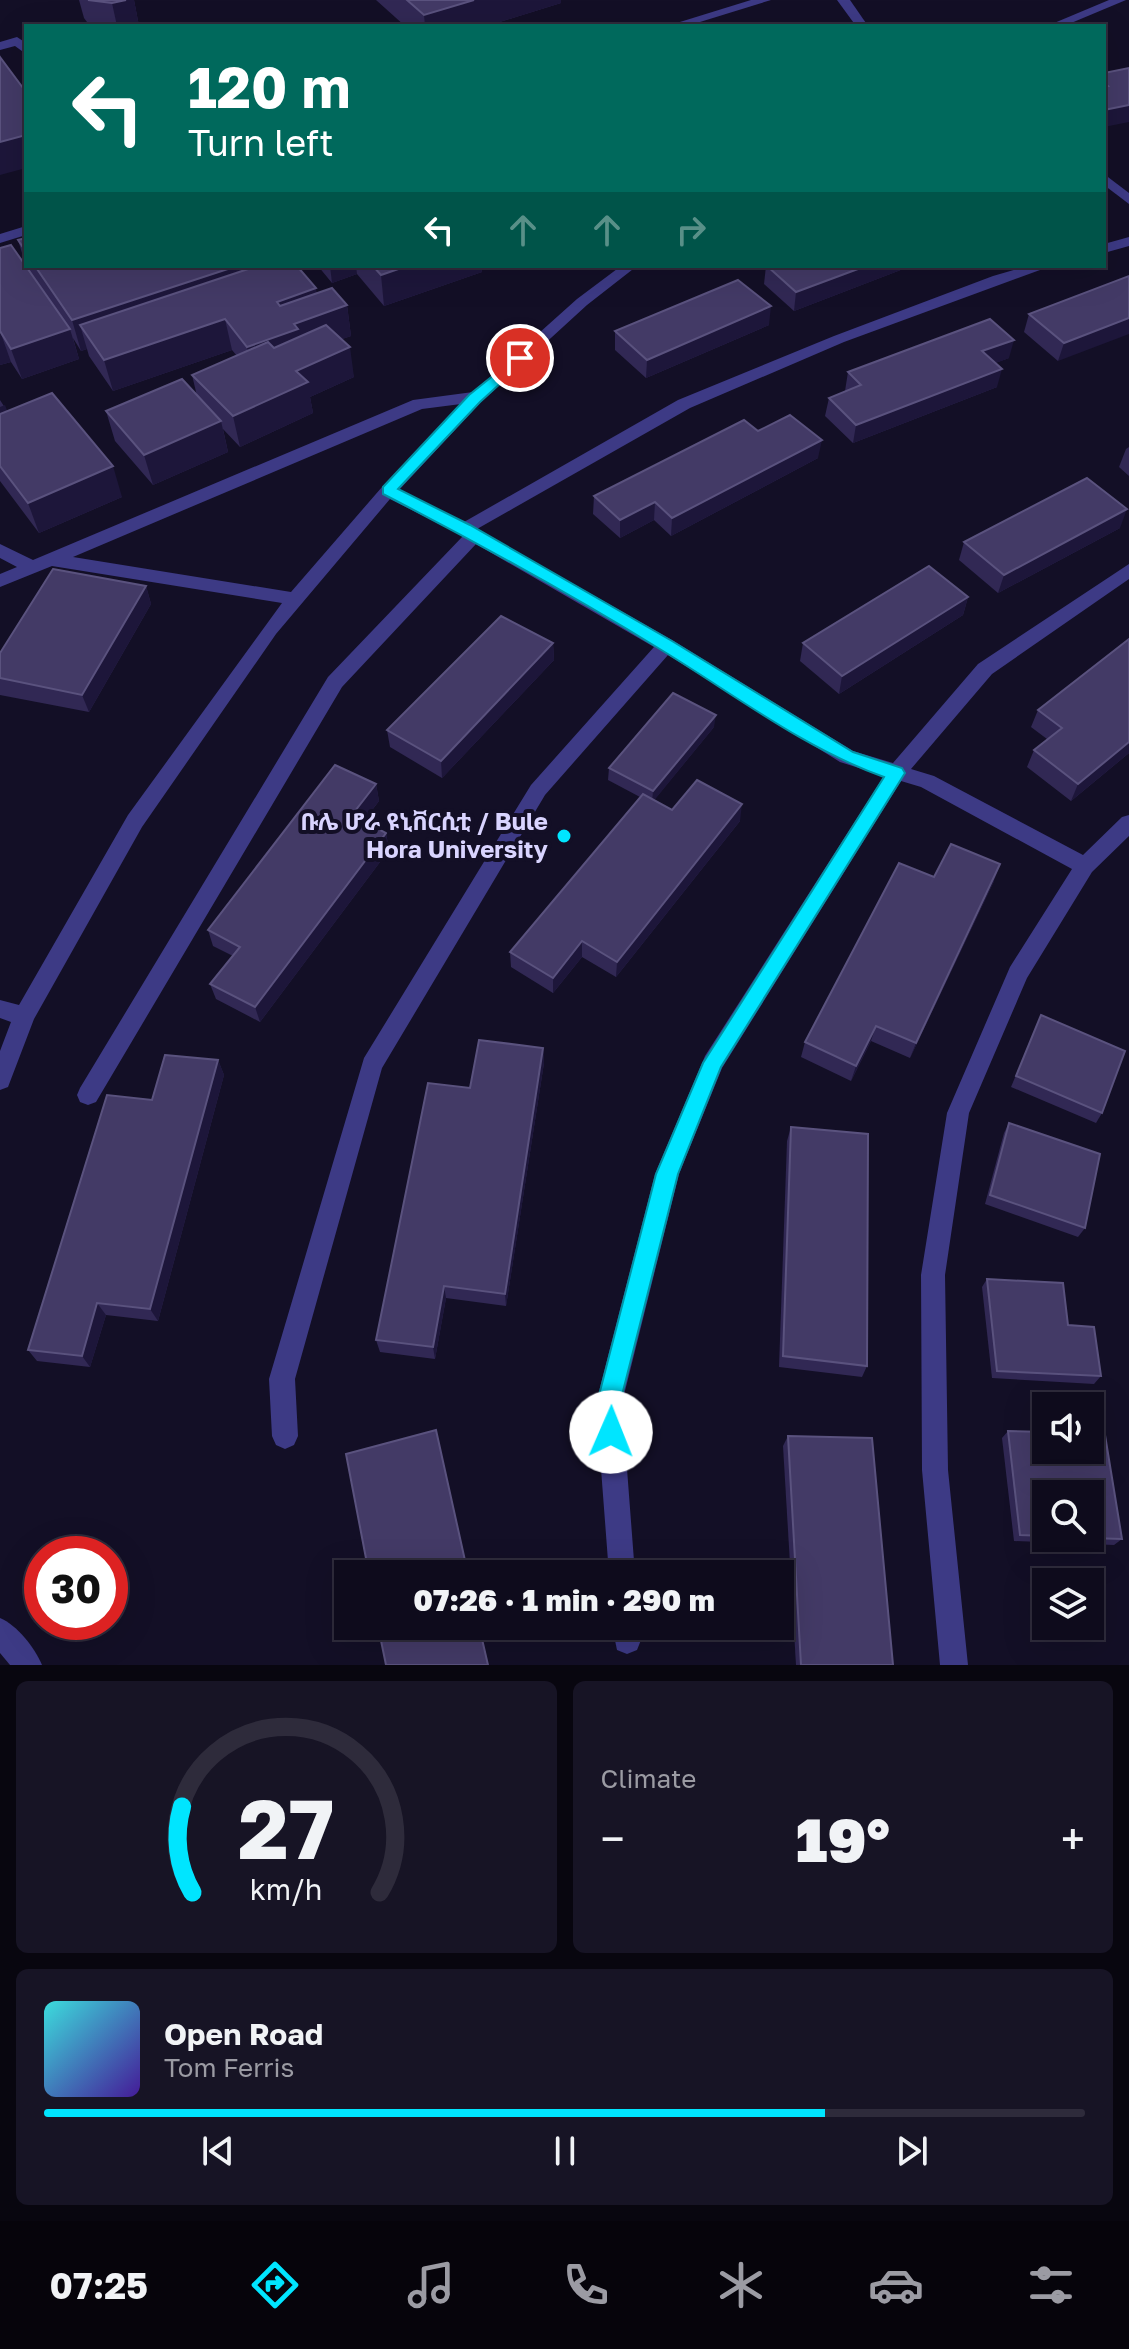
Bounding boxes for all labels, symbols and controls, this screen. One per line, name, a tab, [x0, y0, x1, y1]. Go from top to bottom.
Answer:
text: 120 m	[188, 53, 350, 120]
icon: left	[56, 56, 160, 160]
text: Turn left	[188, 121, 334, 164]
icon: left	[417, 208, 461, 252]
icon: ahead	[501, 208, 545, 252]
icon: ahead	[585, 208, 629, 252]
icon: right	[669, 208, 713, 252]
pin	[486, 324, 554, 392]
icon: arrive	[498, 336, 542, 380]
place label: ቡሌ ሆራ ዩኒቨርሲቲ / Bule Hora University	[300, 806, 549, 863]
marker: ቡሌ ሆራ ዩኒቨርሲቲ / Bule Hora University	[555, 827, 573, 845]
position arrow	[569, 1390, 653, 1474]
map controls	[1032, 1392, 1104, 1640]
button: sound	[1032, 1392, 1104, 1464]
button: search	[1032, 1480, 1104, 1552]
speed limit sign: 30	[24, 1536, 128, 1640]
button: layers	[1032, 1568, 1104, 1640]
text: 07:26 · 1 min · 290 m	[413, 1582, 715, 1618]
text: Climate	[601, 1763, 696, 1794]
text: 27	[238, 1777, 334, 1877]
text: 19°	[796, 1803, 890, 1875]
text: −	[601, 1812, 625, 1865]
text: +	[1061, 1812, 1085, 1865]
text: km/h	[250, 1872, 323, 1906]
text: Open Road	[164, 2016, 323, 2052]
text: Tom Ferris	[164, 2052, 294, 2083]
icon: previous	[196, 2129, 240, 2173]
icon: pause	[543, 2129, 587, 2173]
icon: next	[890, 2129, 934, 2173]
icon: directions	[247, 2257, 303, 2313]
icon: music	[403, 2257, 459, 2313]
icon: phone	[558, 2257, 614, 2313]
icon: climate	[713, 2257, 769, 2313]
icon: car	[868, 2257, 924, 2313]
icon: filters	[1023, 2257, 1079, 2313]
text: 07:25	[50, 2264, 148, 2307]

